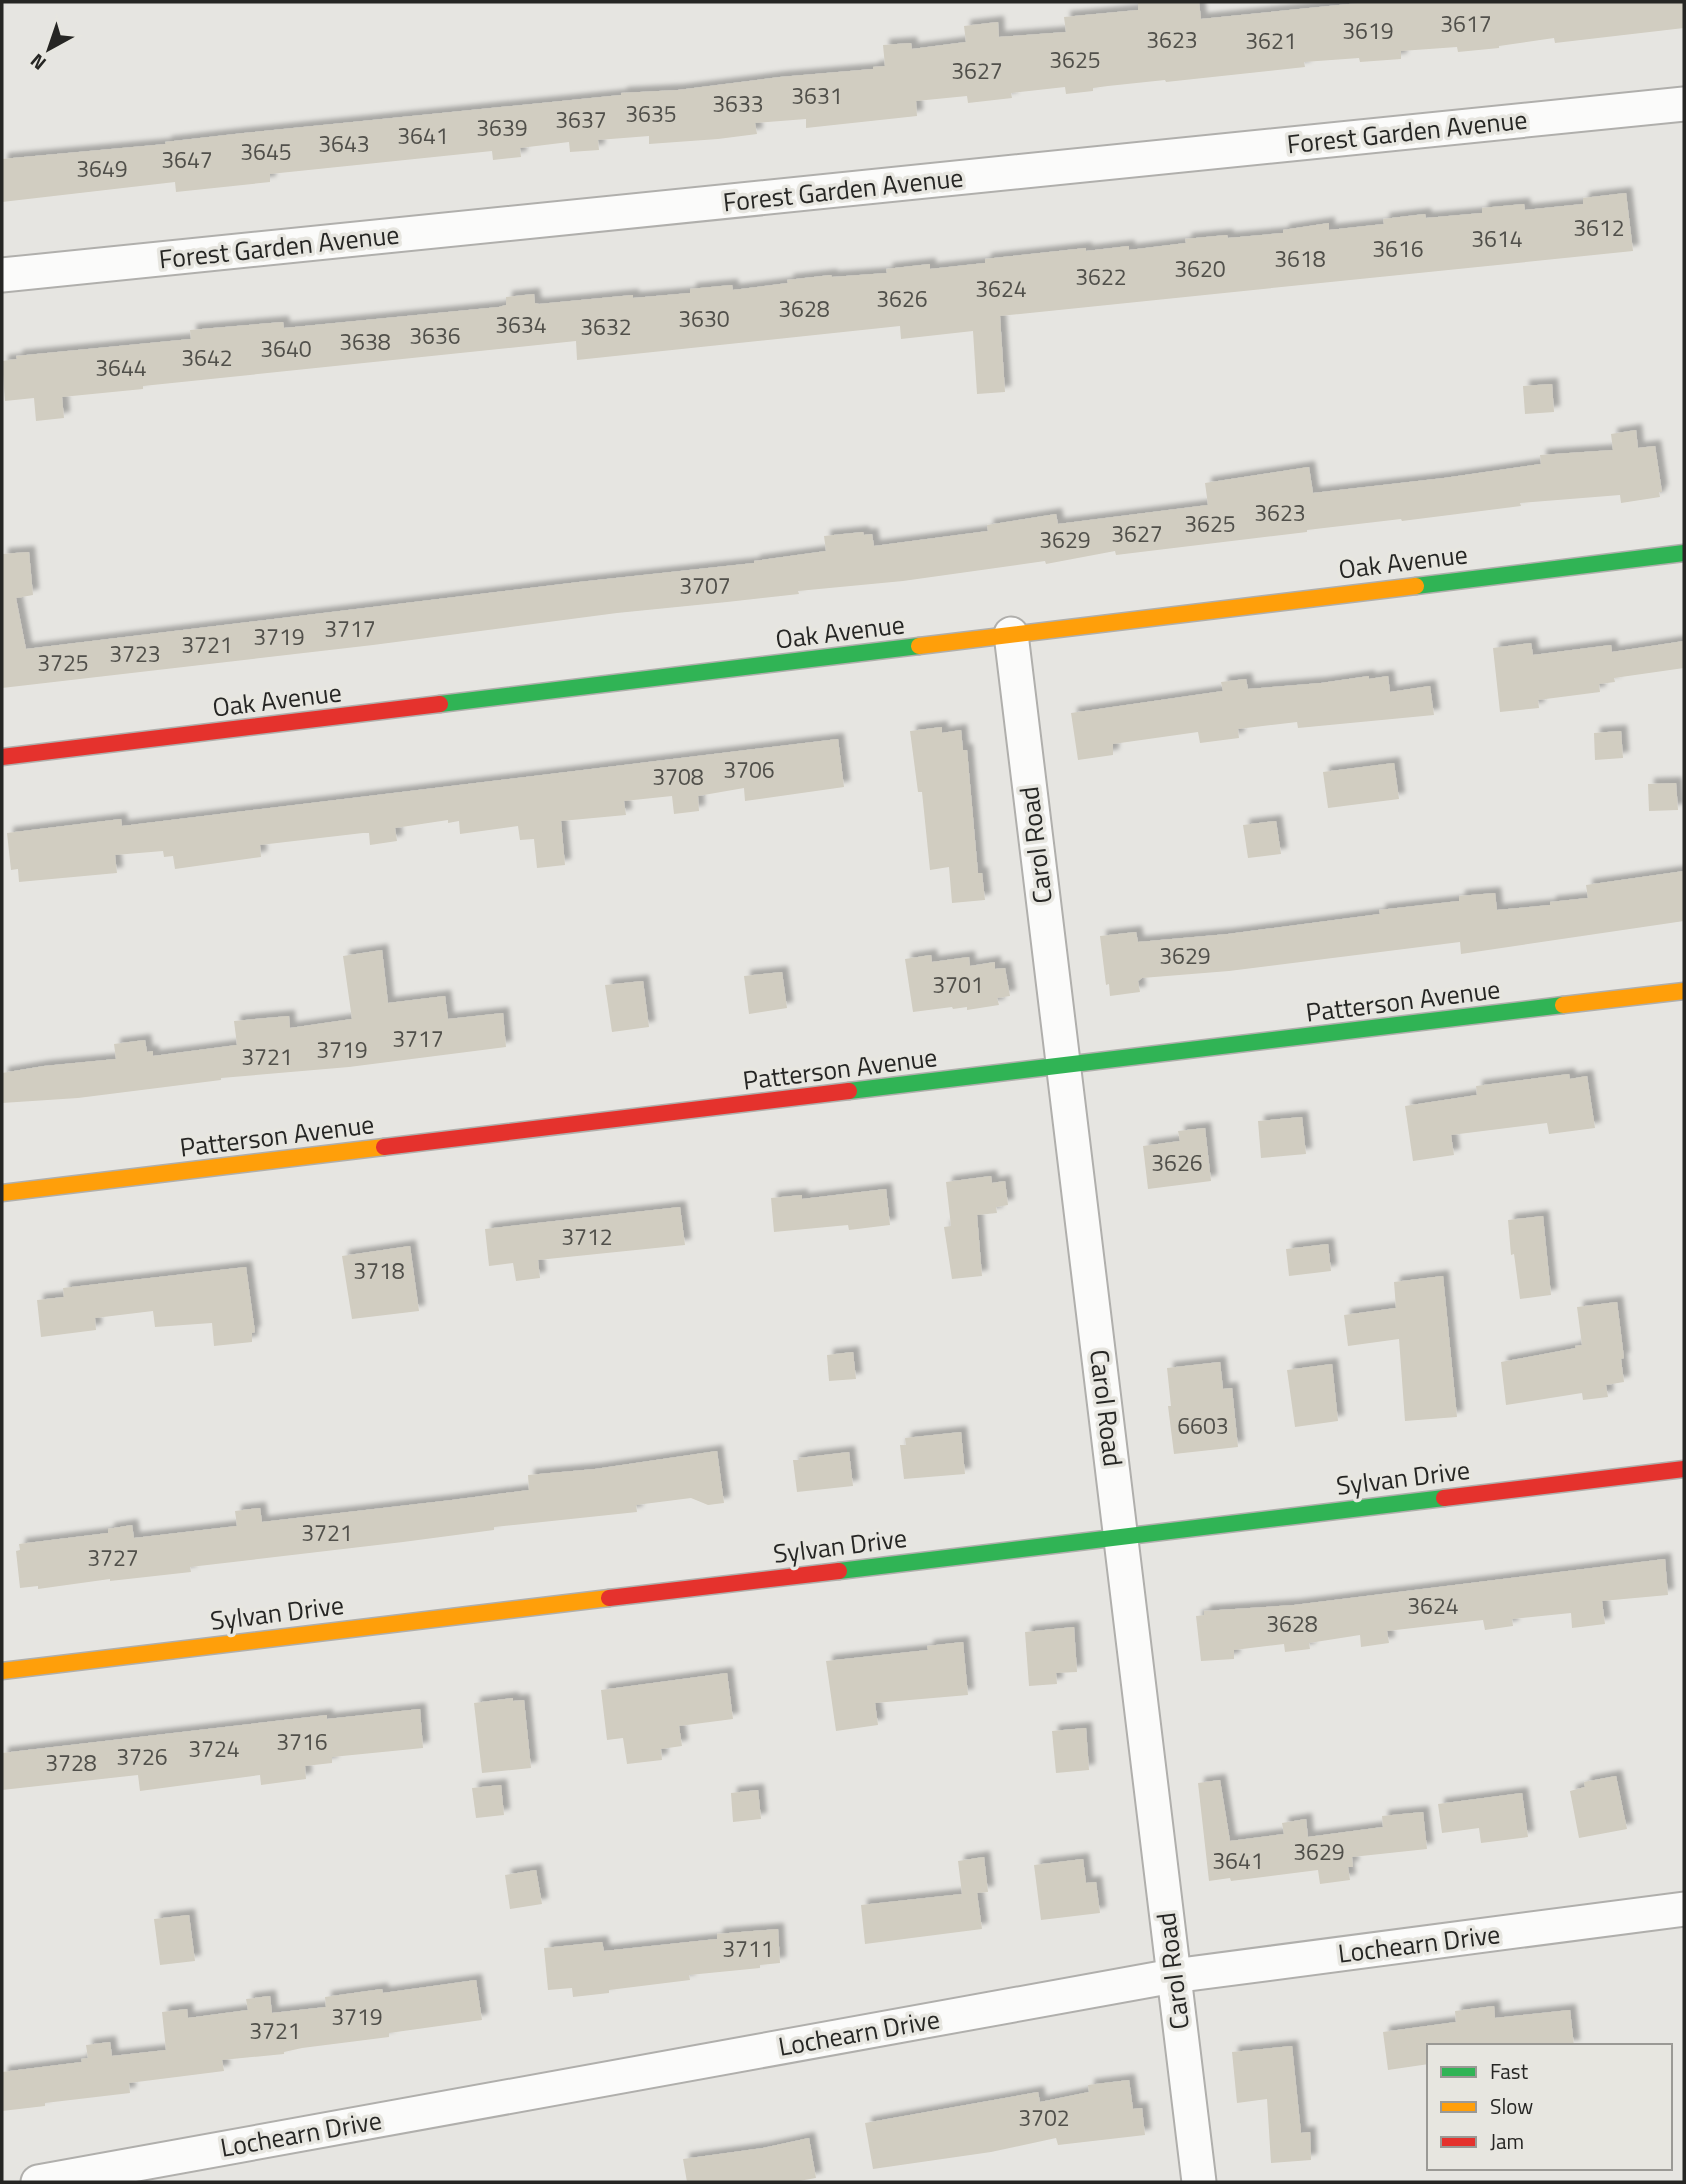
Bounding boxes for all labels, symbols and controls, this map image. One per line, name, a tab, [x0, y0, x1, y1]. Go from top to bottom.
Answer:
house number: 3617	[1440, 6, 1492, 41]
house number: 3619	[1342, 13, 1394, 48]
north arrow	[14, 14, 84, 84]
house number: 3623	[1146, 22, 1198, 57]
house number: 3621	[1245, 23, 1297, 58]
house number: 3625	[1049, 42, 1101, 77]
text: N	[23, 47, 52, 78]
house number: 3627	[951, 53, 1003, 88]
house number: 3631	[791, 78, 843, 113]
house number: 3633	[712, 86, 764, 121]
house number: 3635	[625, 96, 677, 131]
street label: Forest Garden Avenue	[1285, 99, 1529, 164]
house number: 3637	[555, 102, 607, 137]
house number: 3639	[476, 110, 528, 145]
house number: 3641	[397, 118, 449, 153]
house number: 3643	[318, 126, 370, 161]
house number: 3645	[240, 134, 292, 169]
house number: 3647	[161, 142, 213, 177]
house number: 3649	[76, 151, 128, 186]
street label: Forest Garden Avenue	[721, 157, 965, 222]
house number: 3612	[1573, 210, 1625, 245]
street label: Forest Garden Avenue	[157, 214, 401, 279]
house number: 3614	[1471, 221, 1523, 256]
house number: 3616	[1372, 231, 1424, 266]
house number: 3618	[1274, 241, 1326, 276]
house number: 3620	[1174, 251, 1226, 286]
house number: 3622	[1075, 259, 1127, 294]
house number: 3624	[975, 271, 1027, 306]
house number: 3626	[876, 281, 928, 316]
house number: 3628	[778, 291, 830, 326]
house number: 3630	[678, 301, 730, 336]
house number: 3634	[495, 307, 547, 342]
house number: 3632	[580, 309, 632, 344]
house number: 3636	[409, 318, 461, 353]
house number: 3638	[339, 324, 391, 359]
house number: 3640	[260, 331, 312, 366]
house number: 3642	[181, 340, 233, 375]
house number: 3644	[95, 350, 147, 385]
house number: 3623	[1254, 495, 1306, 530]
house number: 3625	[1184, 506, 1236, 541]
house number: 3627	[1111, 516, 1163, 551]
house number: 3629	[1039, 522, 1091, 557]
street label: Oak Avenue	[1336, 534, 1470, 589]
house number: 3707	[679, 568, 731, 603]
street label: Oak Avenue	[773, 604, 907, 659]
house number: 3717	[324, 611, 376, 646]
house number: 3719	[253, 619, 305, 654]
house number: 3721	[181, 627, 233, 662]
house number: 3723	[109, 636, 161, 671]
house number: 3725	[37, 645, 89, 680]
street label: Oak Avenue	[210, 672, 344, 727]
house number: 3706	[723, 752, 775, 787]
house number: 3708	[652, 759, 704, 794]
street label: Carol Road	[1009, 784, 1062, 906]
house number: 3629	[1159, 938, 1211, 973]
house number: 3701	[932, 967, 984, 1002]
street label: Patterson Avenue	[1304, 969, 1502, 1032]
house number: 3717	[392, 1021, 444, 1056]
house number: 3719	[316, 1032, 368, 1067]
street label: Patterson Avenue	[741, 1037, 939, 1100]
house number: 3721	[241, 1039, 293, 1074]
street label: Patterson Avenue	[178, 1104, 376, 1167]
house number: 3626	[1151, 1145, 1203, 1180]
house number: 3712	[561, 1219, 613, 1254]
house number: 3718	[353, 1253, 405, 1288]
street label: Carol Road	[1080, 1347, 1133, 1469]
house number: 6603	[1177, 1408, 1229, 1443]
street label: Sylvan Drive	[1334, 1450, 1472, 1505]
house number: 3721	[301, 1515, 353, 1550]
street label: Sylvan Drive	[771, 1518, 909, 1573]
house number: 3727	[87, 1540, 139, 1575]
street label: Sylvan Drive	[208, 1585, 346, 1640]
house number: 3624	[1407, 1588, 1459, 1623]
house number: 3628	[1266, 1606, 1318, 1641]
house number: 3716	[276, 1724, 328, 1759]
house number: 3724	[188, 1731, 240, 1766]
house number: 3726	[116, 1739, 168, 1774]
house number: 3728	[45, 1745, 97, 1780]
house number: 3629	[1293, 1834, 1345, 1869]
house number: 3641	[1212, 1843, 1264, 1878]
street label: Carol Road	[1146, 1910, 1199, 2032]
street label: Lochearn Drive	[1336, 1914, 1502, 1973]
house number: 3711	[722, 1931, 774, 1966]
house number: 3719	[331, 1999, 383, 2034]
street label: Lochearn Drive	[775, 1999, 943, 2066]
house number: 3721	[249, 2013, 301, 2048]
legend	[1427, 2044, 1672, 2170]
text: Fast	[1490, 2055, 1529, 2087]
text: Slow	[1490, 2090, 1533, 2122]
street label: Lochearn Drive	[217, 2100, 385, 2167]
house number: 3702	[1018, 2100, 1070, 2135]
text: Jam	[1490, 2125, 1524, 2157]

